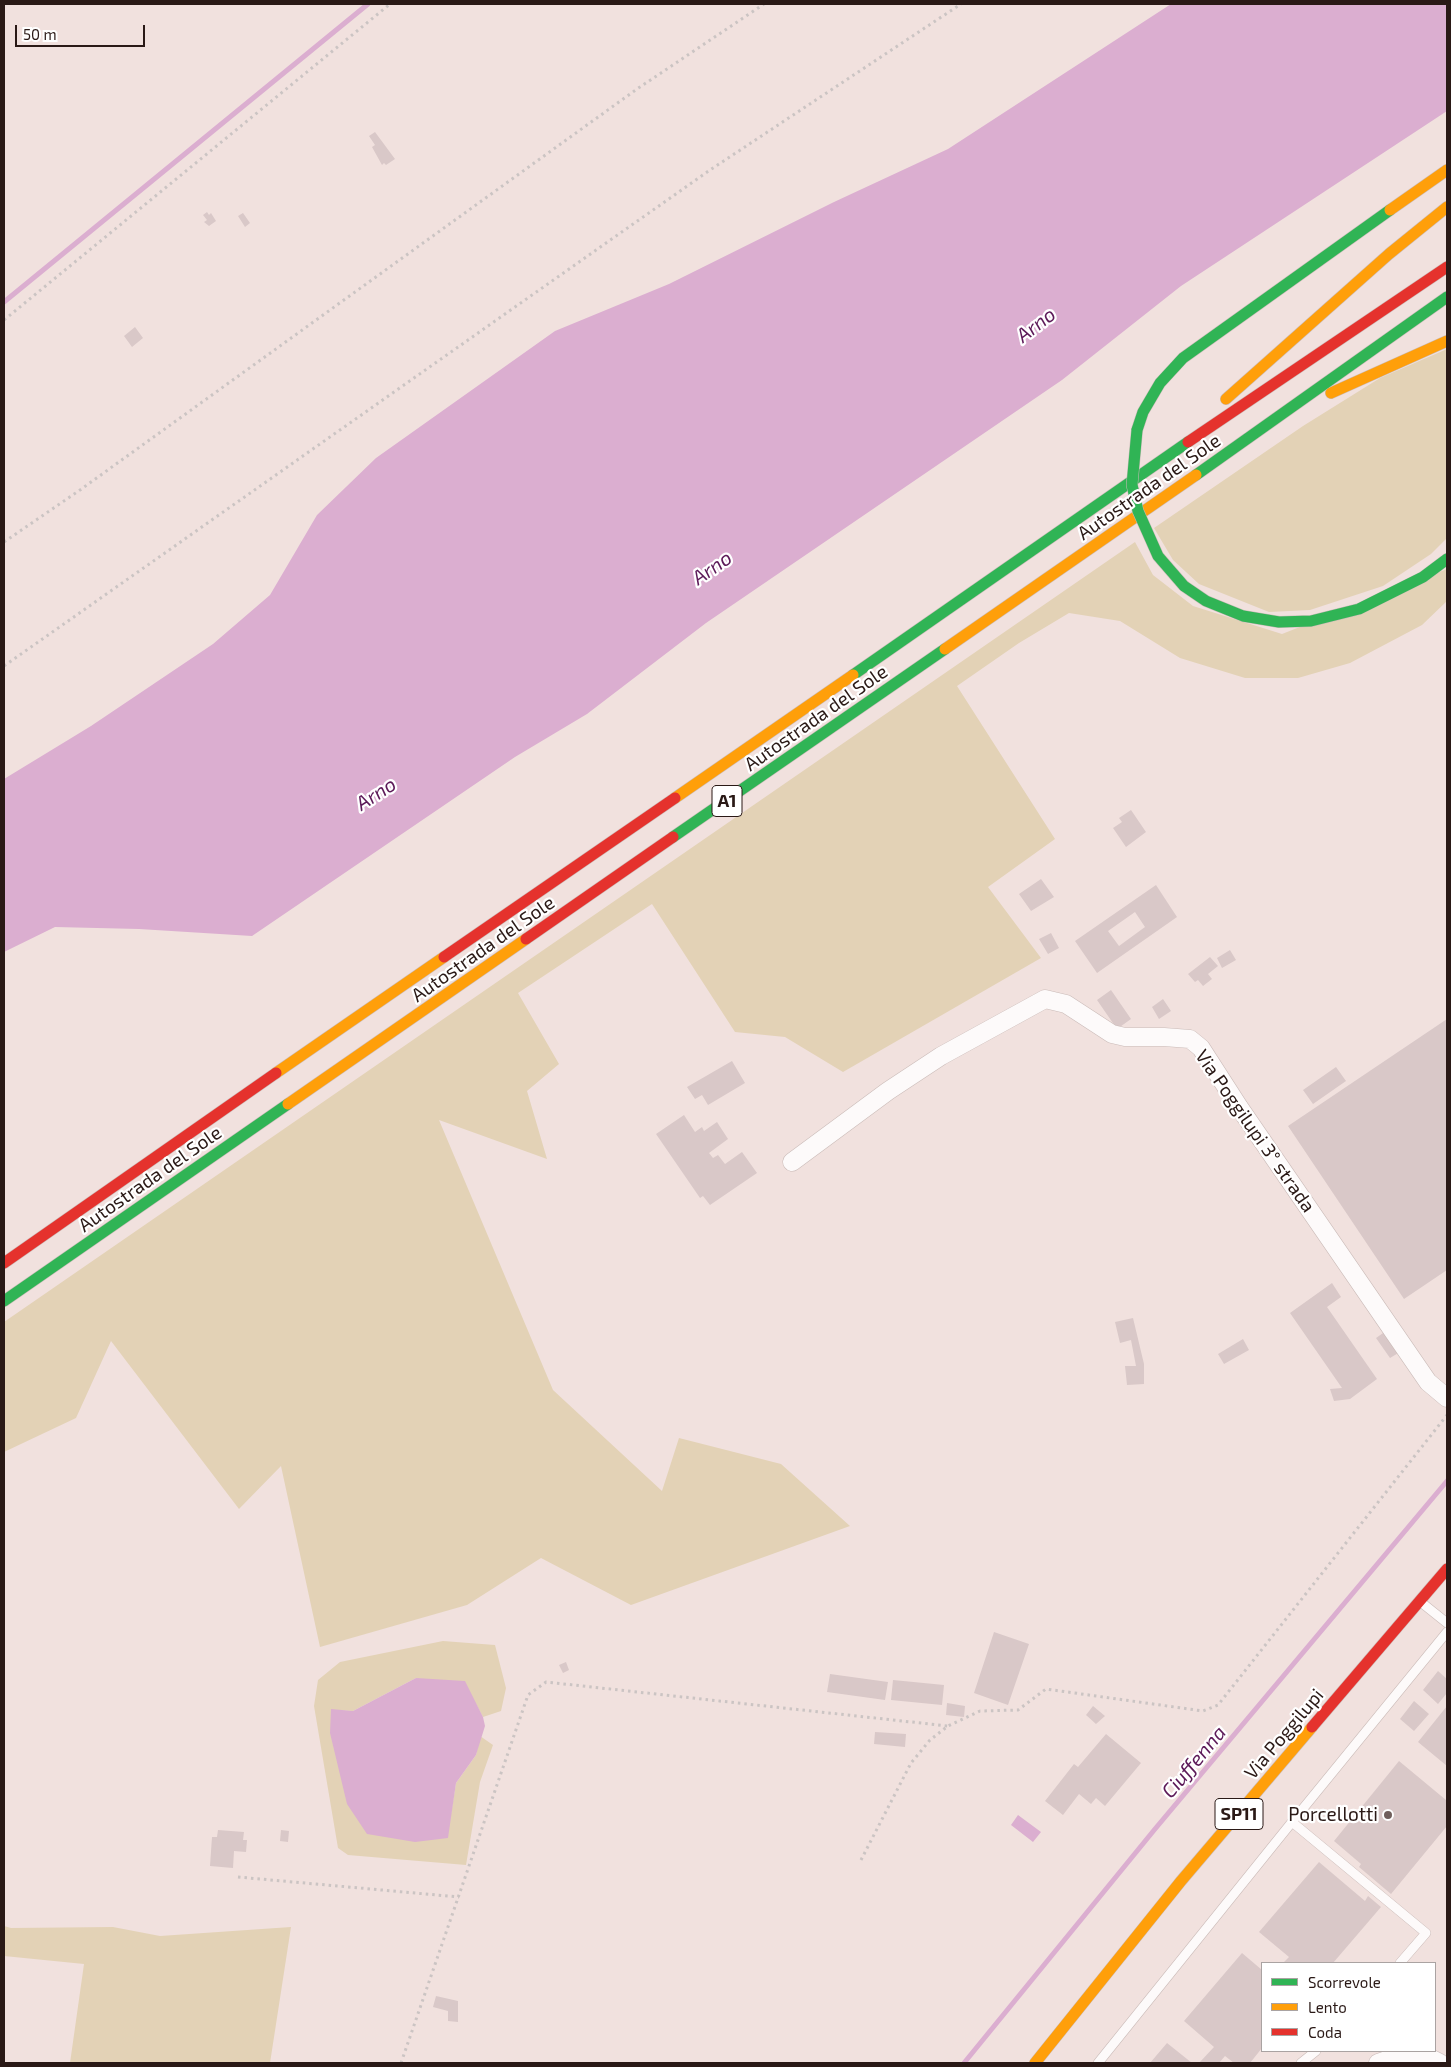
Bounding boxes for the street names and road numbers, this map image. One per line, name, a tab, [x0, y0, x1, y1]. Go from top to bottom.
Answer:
street label: Autostrada del Sole	[1073, 429, 1225, 545]
street label: Autostrada del Sole	[740, 660, 892, 776]
road number: A1	[712, 786, 742, 816]
street label: Autostrada del Sole	[407, 891, 559, 1007]
street label: Via Poggilupi 3° strada	[1190, 1045, 1320, 1217]
street label: Autostrada del Sole	[74, 1121, 226, 1237]
street label: Via Poggilupi	[1240, 1684, 1328, 1784]
road number: SP11	[1215, 1798, 1263, 1830]

